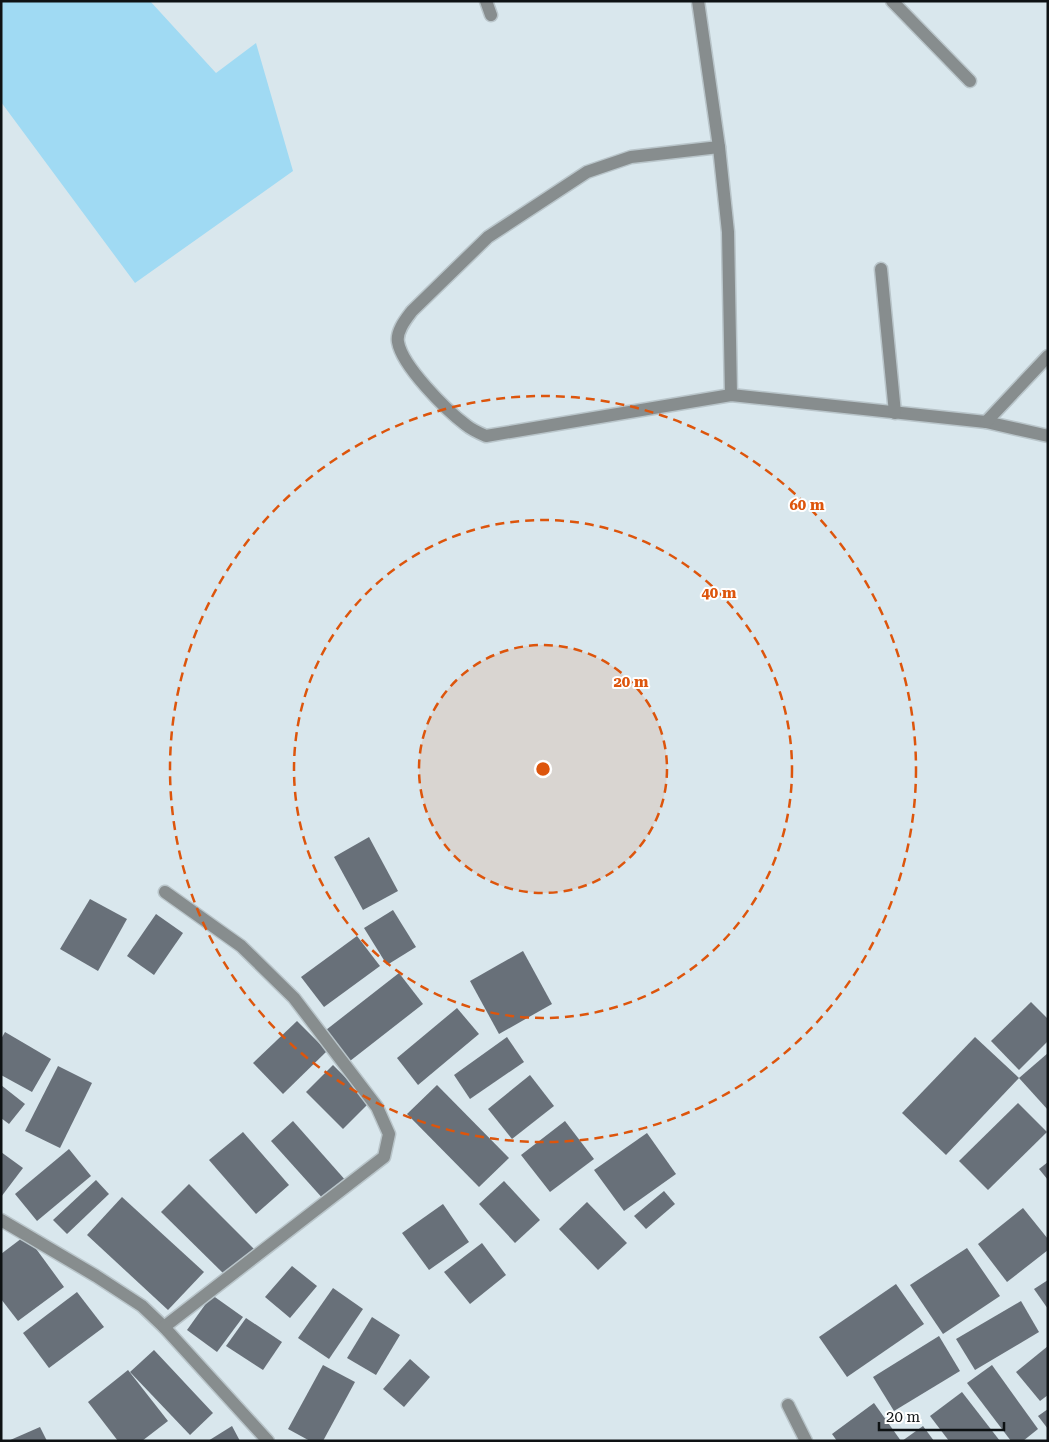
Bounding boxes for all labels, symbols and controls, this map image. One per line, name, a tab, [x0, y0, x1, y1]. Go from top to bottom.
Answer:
text: 60 m	[789, 496, 825, 514]
text: 40 m	[701, 584, 737, 602]
text: 20 m	[613, 673, 649, 691]
centre of rings	[534, 760, 552, 778]
scale bar	[879, 1400, 1004, 1432]
text: 20 m	[886, 1408, 921, 1426]

